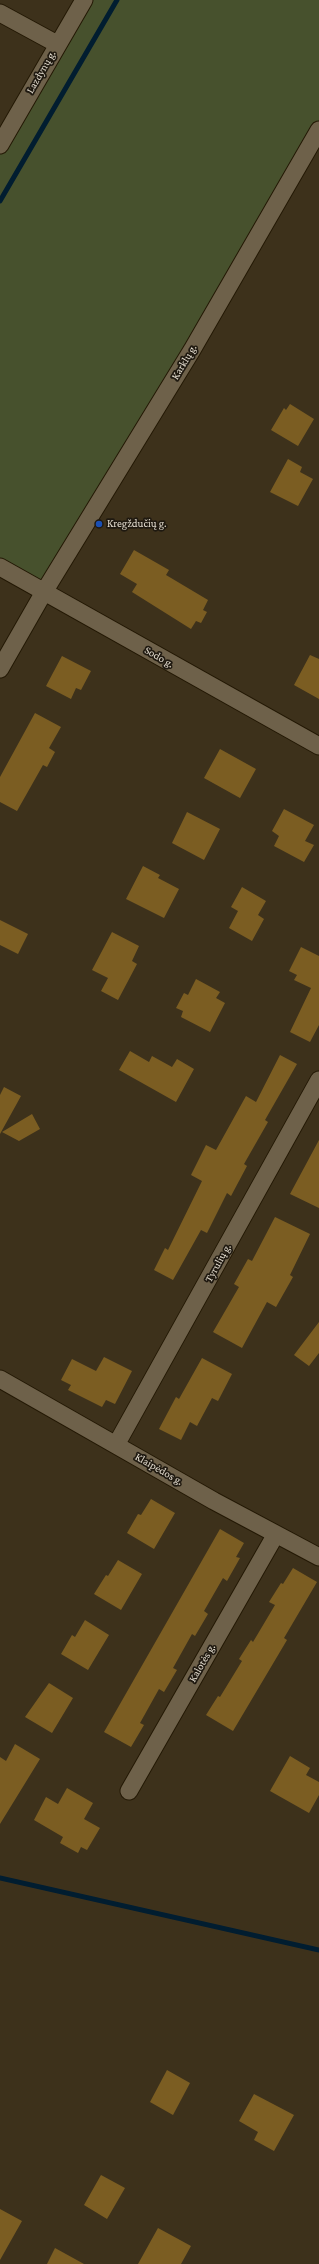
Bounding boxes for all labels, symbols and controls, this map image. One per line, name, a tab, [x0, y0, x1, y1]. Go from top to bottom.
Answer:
street label: Lazdynų g.	[23, 48, 59, 96]
street label: Karklų g.	[168, 342, 200, 382]
place label: Kregždučių g.	[107, 517, 166, 531]
marker: Kregždučių g.	[94, 519, 104, 529]
street label: Sodo g.	[142, 643, 176, 671]
street label: Tyrulių g.	[202, 1241, 234, 1285]
street label: Klaipėdos g.	[133, 1450, 185, 1488]
street label: Kalotės g.	[186, 1641, 218, 1685]

